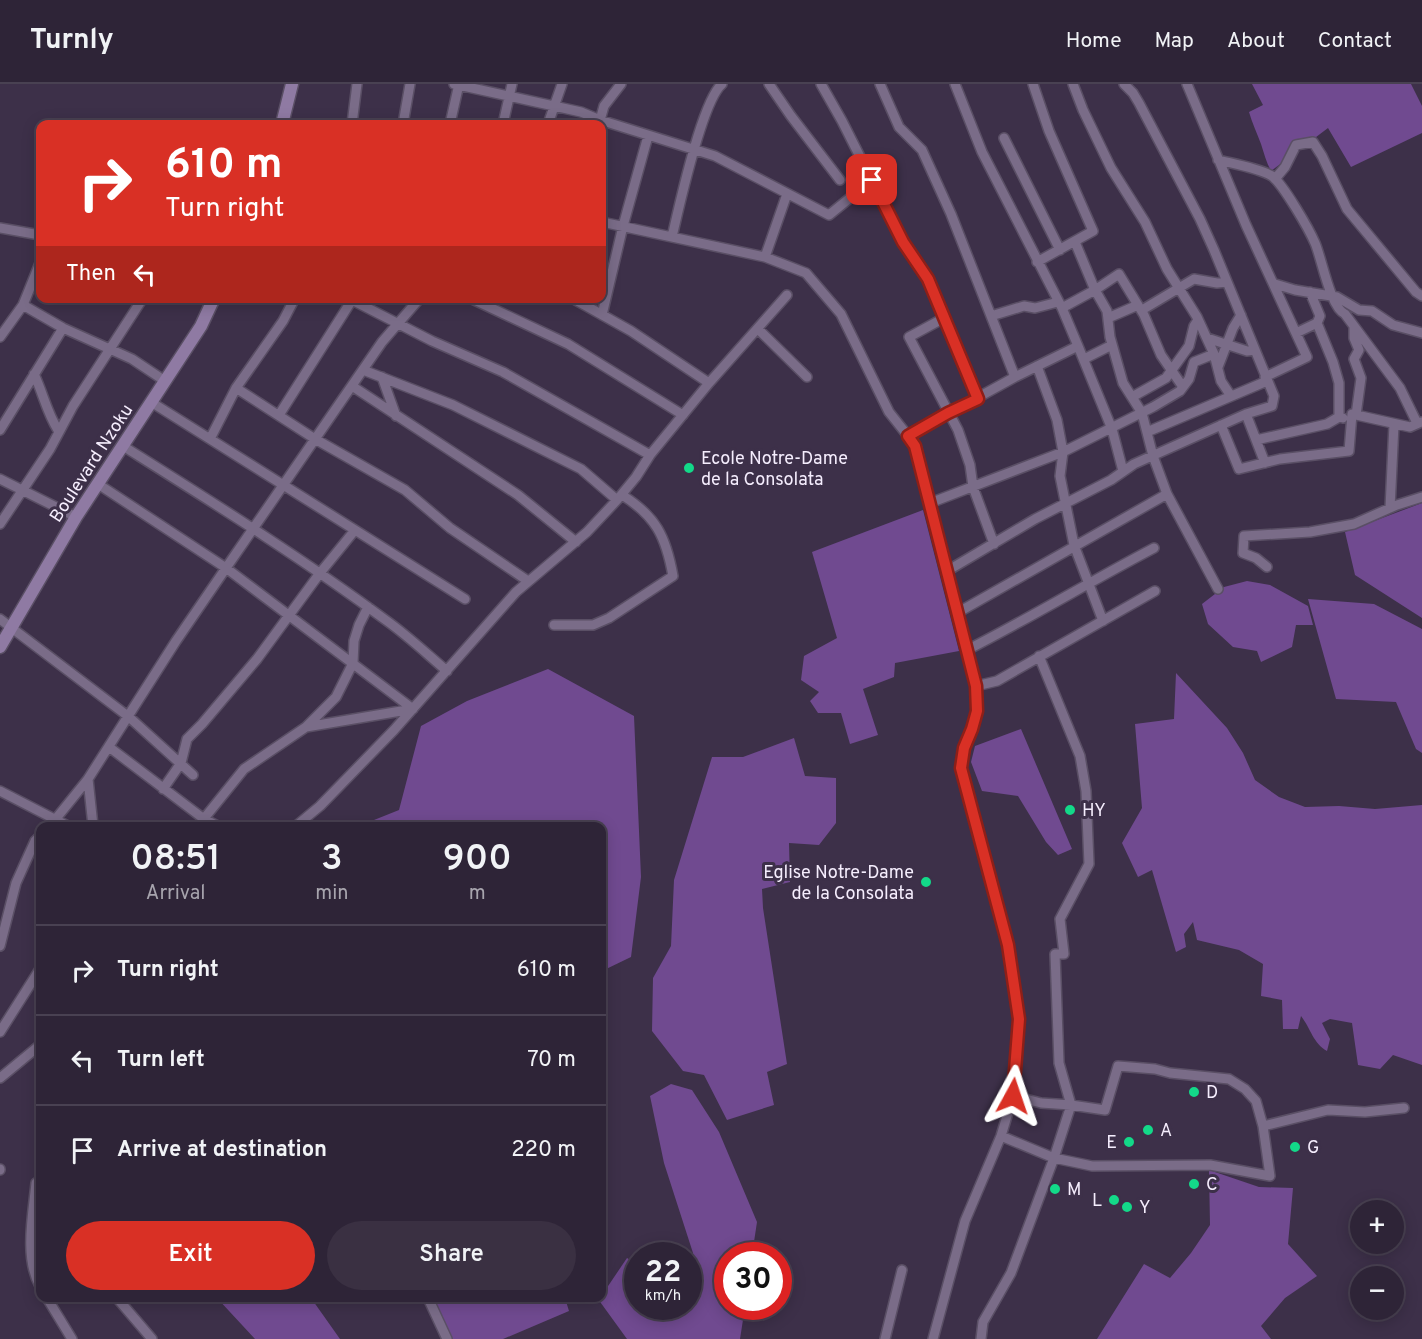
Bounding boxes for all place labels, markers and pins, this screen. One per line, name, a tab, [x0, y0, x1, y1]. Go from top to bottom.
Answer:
pin	[846, 154, 897, 205]
place label: Ecole Notre-Dame de la Consolata	[701, 448, 848, 492]
marker: Ecole Notre-Dame de la Consolata	[682, 461, 696, 475]
place label: HY	[1082, 800, 1106, 823]
marker: HY	[1063, 803, 1077, 817]
place label: Eglise Notre-Dame de la Consolata	[763, 862, 914, 906]
marker: Eglise Notre-Dame de la Consolata	[919, 875, 933, 889]
place label: D	[1206, 1082, 1218, 1105]
marker: D	[1187, 1085, 1201, 1099]
place label: A	[1160, 1120, 1172, 1143]
marker: A	[1141, 1123, 1155, 1137]
place label: E	[1106, 1132, 1117, 1155]
marker: E	[1122, 1135, 1136, 1149]
place label: G	[1307, 1137, 1319, 1160]
marker: G	[1288, 1140, 1302, 1154]
place label: C	[1206, 1174, 1218, 1197]
marker: C	[1187, 1177, 1201, 1191]
place label: M	[1067, 1179, 1081, 1202]
marker: M	[1048, 1182, 1062, 1196]
place label: L	[1092, 1190, 1102, 1213]
marker: L	[1107, 1193, 1121, 1207]
place label: Y	[1139, 1197, 1151, 1220]
marker: Y	[1120, 1200, 1134, 1214]

